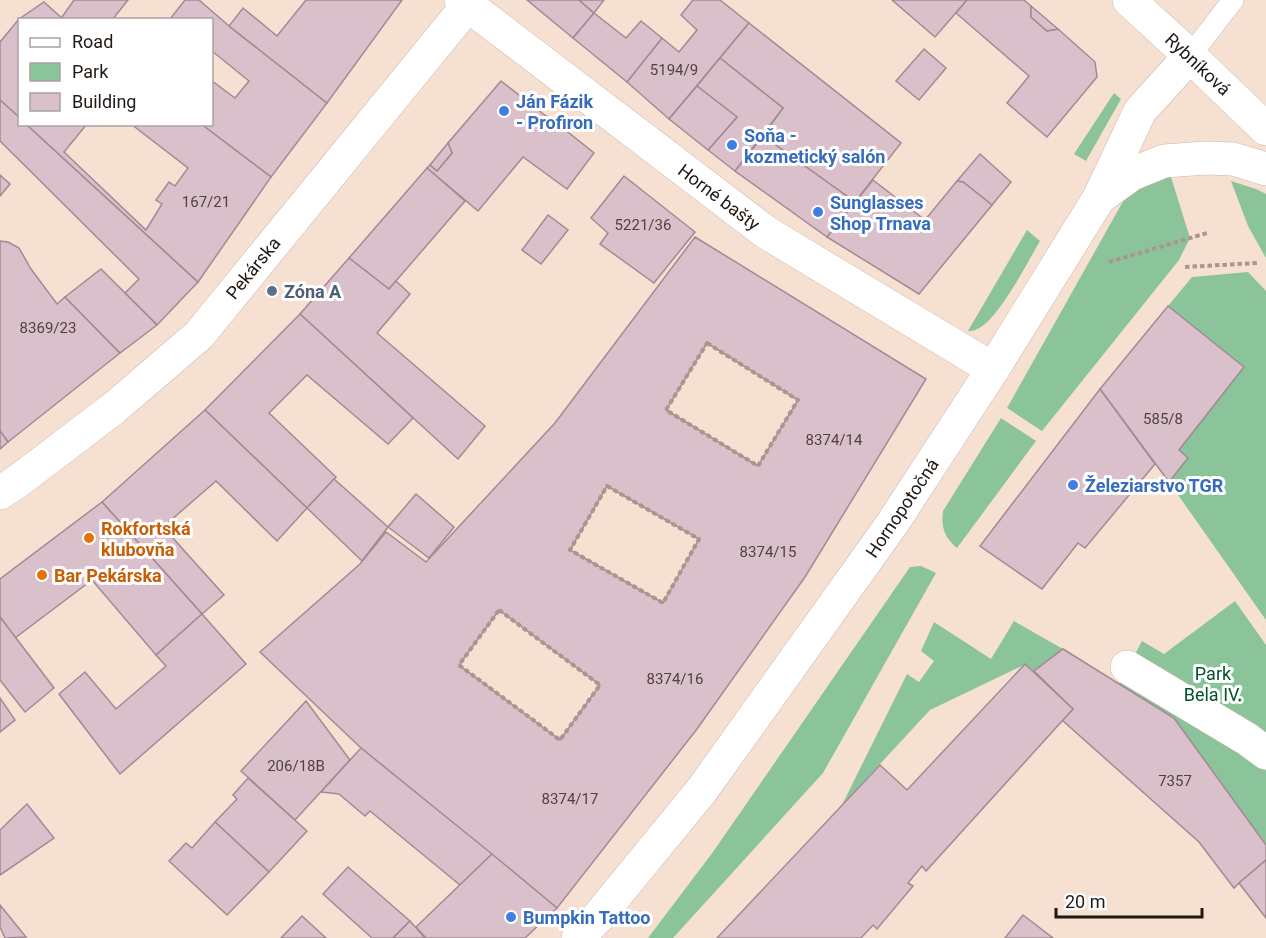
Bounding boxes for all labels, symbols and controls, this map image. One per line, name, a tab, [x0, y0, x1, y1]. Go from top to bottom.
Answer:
legend	[18, 18, 213, 126]
street label: Rybníková	[1161, 28, 1235, 100]
text: Road	[72, 31, 113, 52]
text: Park	[72, 61, 109, 82]
house number: 5194/9	[650, 61, 698, 79]
text: Building	[72, 91, 136, 112]
place label: Ján Fázik - Profiron	[516, 91, 593, 133]
marker: Ján Fázik - Profiron	[497, 104, 511, 118]
place label: Soňa - kozmetický salón	[744, 125, 885, 167]
marker: Soňa - kozmetický salón	[725, 138, 739, 152]
street label: Horné bašty	[674, 160, 764, 235]
place label: Sunglasses Shop Trnava	[830, 192, 931, 234]
house number: 167/21	[182, 193, 230, 211]
marker: Sunglasses Shop Trnava	[811, 205, 825, 219]
house number: 5221/36	[615, 216, 671, 234]
street label: Pekárska	[222, 233, 284, 303]
place label: Zóna A	[284, 281, 342, 302]
marker: Zóna A	[265, 284, 279, 298]
house number: 8369/23	[20, 319, 76, 337]
house number: 585/8	[1143, 410, 1183, 428]
house number: 8374/14	[806, 431, 863, 449]
street label: Hornopotočná	[861, 454, 943, 562]
place label: Železiarstvo TGR	[1085, 475, 1224, 496]
marker: Železiarstvo TGR	[1066, 478, 1080, 492]
place label: Rokfortská klubovňa	[101, 518, 191, 560]
marker: Rokfortská klubovňa	[82, 531, 96, 545]
house number: 8374/15	[740, 543, 796, 561]
place label: Bar Pekárska	[54, 565, 162, 586]
marker: Bar Pekárska	[35, 568, 49, 582]
park label: Park Bela IV.	[1184, 663, 1242, 705]
house number: 8374/16	[647, 670, 703, 688]
house number: 206/18B	[267, 757, 325, 775]
house number: 7357	[1158, 772, 1192, 790]
house number: 8374/17	[542, 790, 598, 808]
scale bar	[1056, 881, 1202, 919]
text: 20 m	[1065, 891, 1105, 912]
place label: Bumpkin Tattoo	[523, 907, 651, 928]
marker: Bumpkin Tattoo	[504, 910, 518, 924]

